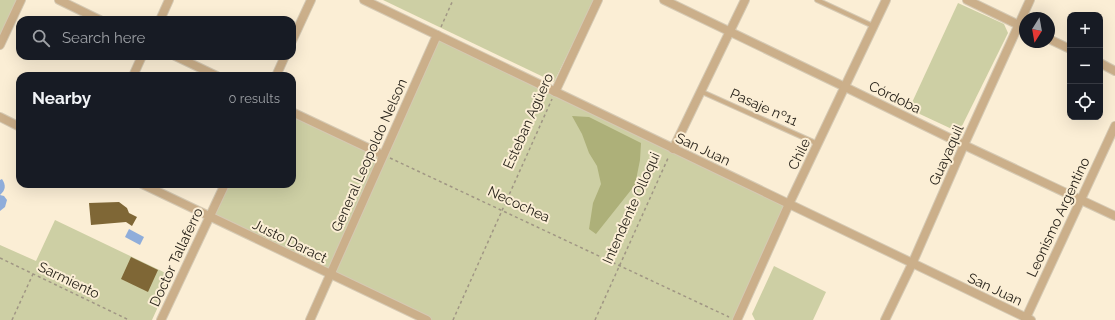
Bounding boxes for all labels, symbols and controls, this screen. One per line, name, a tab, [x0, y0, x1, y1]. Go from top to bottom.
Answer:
north arrow	[1019, 12, 1055, 48]
map controls	[1067, 12, 1103, 120]
button: +	[1067, 12, 1103, 48]
search box	[16, 16, 296, 60]
icon: search	[30, 27, 52, 49]
text: Search here	[62, 29, 145, 47]
button: −	[1067, 48, 1103, 84]
street label: Esteban Agüero	[500, 71, 556, 171]
street label: General Leopoldo Nelson	[328, 76, 410, 234]
street label: Córdoba	[866, 78, 924, 116]
button: locate	[1067, 84, 1103, 120]
street label: Pasaje nº11	[728, 85, 800, 129]
text: Nearby	[32, 88, 91, 108]
text: 0 results	[229, 91, 280, 106]
street label: Guayaquil	[926, 122, 967, 188]
street label: San Juan	[673, 129, 733, 169]
street label: Chile	[785, 136, 813, 172]
street label: Intendente Olloqui	[599, 150, 663, 266]
street label: Leonismo Argentino	[1023, 155, 1093, 279]
street label: Necochea	[485, 183, 553, 225]
street label: Doctor Tallaferro	[146, 205, 206, 309]
street label: Justo Daract	[250, 216, 330, 266]
street label: Sarmiento	[36, 258, 102, 302]
street label: San Juan	[965, 269, 1025, 309]

